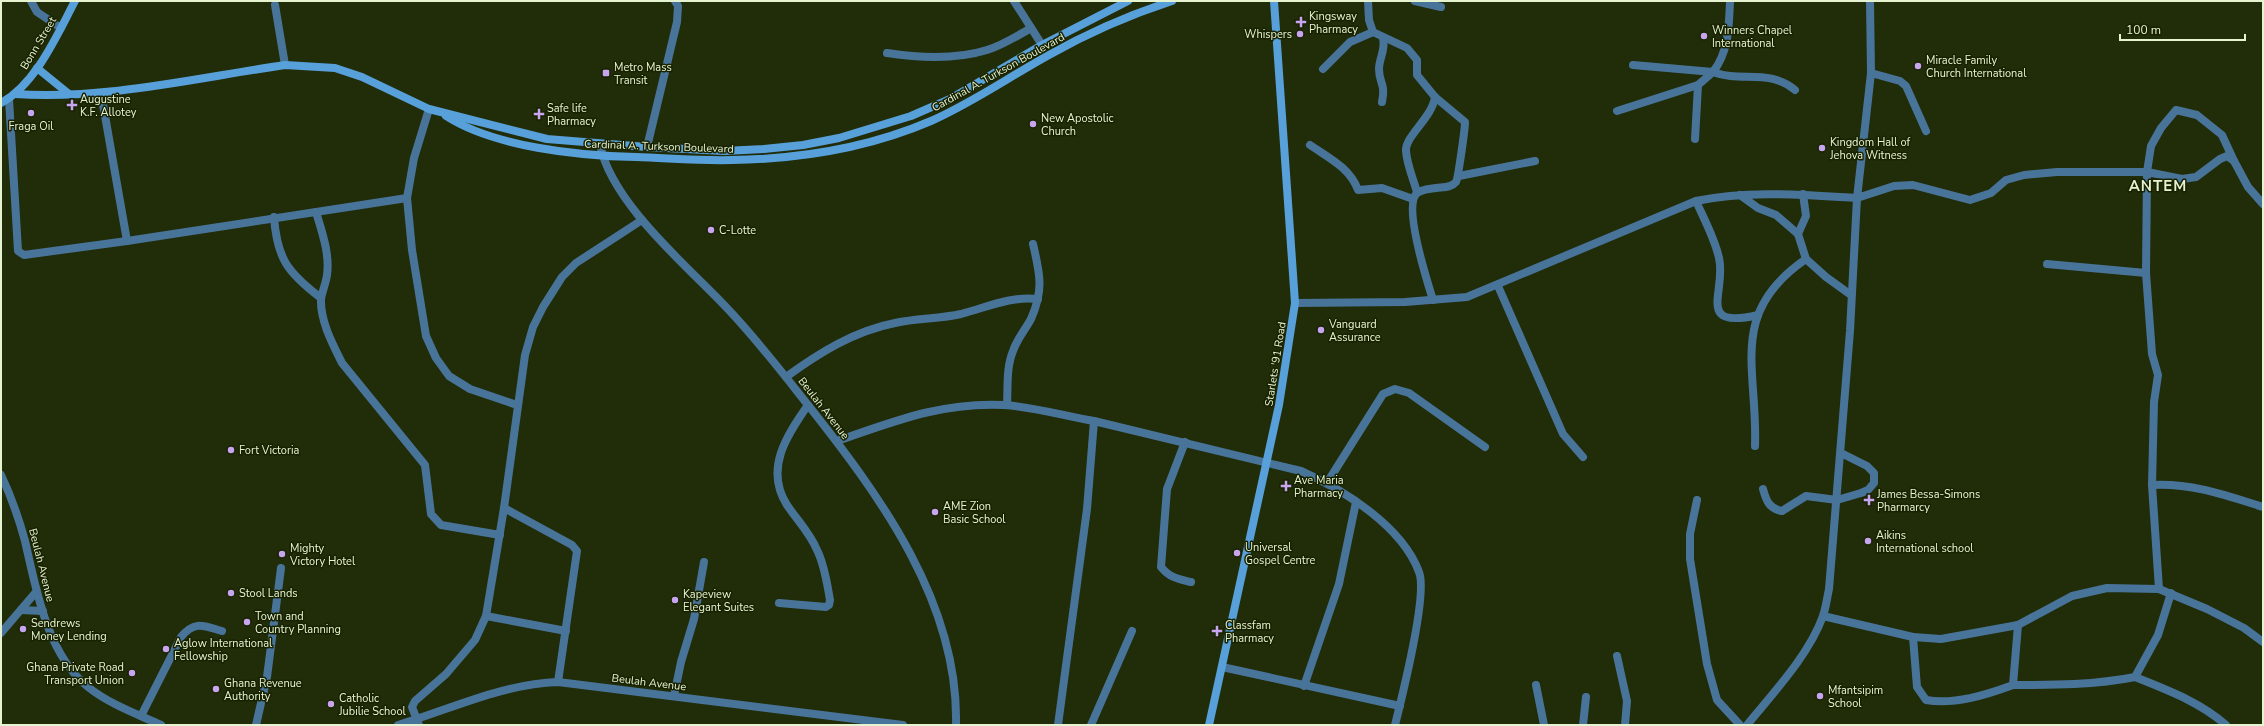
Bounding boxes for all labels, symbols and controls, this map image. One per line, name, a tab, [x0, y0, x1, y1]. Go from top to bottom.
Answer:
place label: Kingsway Pharmacy	[1309, 9, 1358, 37]
street label: Bonn Street	[17, 14, 60, 72]
scale bar	[2120, 16, 2245, 42]
marker: Kingsway Pharmacy	[1296, 17, 1306, 27]
text: 100 m	[2126, 22, 2161, 38]
place label: Winners Chapel International	[1712, 23, 1793, 51]
place label: Whispers	[1244, 27, 1292, 42]
marker: Whispers	[1295, 29, 1305, 39]
street label: Cardinal A. Turkson Boulevard	[929, 30, 1067, 115]
marker: Winners Chapel International	[1699, 31, 1709, 41]
place label: Miracle Family Church International	[1926, 53, 2027, 81]
place label: Metro Mass Transit	[614, 60, 672, 88]
marker: Miracle Family Church International	[1913, 61, 1923, 71]
marker: Metro Mass Transit	[601, 68, 611, 78]
place label: Augustine K.F. Allotey	[80, 92, 137, 120]
marker: Augustine K.F. Allotey	[67, 100, 77, 110]
place label: Safe life Pharmacy	[547, 101, 596, 129]
marker: Fraga Oil	[26, 108, 36, 118]
marker: Safe life Pharmacy	[534, 109, 544, 119]
place label: New Apostolic Church	[1041, 111, 1114, 139]
place label: Fraga Oil	[9, 119, 54, 134]
marker: New Apostolic Church	[1028, 119, 1038, 129]
place label: Kingdom Hall of Jehova Witness	[1829, 135, 1910, 163]
street label: Cardinal A. Turkson Boulevard	[584, 136, 734, 157]
marker: Kingdom Hall of Jehova Witness	[1817, 143, 1827, 153]
district label: ANTEM	[2129, 176, 2187, 196]
place label: C-Lotte	[719, 223, 756, 238]
marker: C-Lotte	[706, 225, 716, 235]
place label: Vanguard Assurance	[1328, 317, 1381, 345]
street label: Starlets '91 Road	[1261, 321, 1290, 407]
marker: Vanguard Assurance	[1316, 325, 1326, 335]
street label: Beulah Avenue	[795, 374, 853, 443]
place label: Fort Victoria	[239, 443, 299, 458]
marker: Fort Victoria	[226, 445, 236, 455]
place label: Ave Maria Pharmacy	[1294, 473, 1344, 501]
marker: Ave Maria Pharmacy	[1281, 481, 1291, 491]
place label: James Bessa-Simons Pharmarcy	[1876, 487, 1980, 515]
marker: James Bessa-Simons Pharmarcy	[1864, 495, 1874, 505]
place label: AME Zion Basic School	[943, 499, 1006, 527]
marker: AME Zion Basic School	[930, 507, 940, 517]
street label: Beulah Avenue	[25, 527, 58, 603]
place label: Aikins International school	[1876, 528, 1974, 556]
marker: Aikins International school	[1863, 536, 1873, 546]
place label: Universal Gospel Centre	[1245, 540, 1316, 568]
place label: Mighty Victory Hotel	[289, 541, 356, 569]
marker: Universal Gospel Centre	[1232, 548, 1242, 558]
marker: Mighty Victory Hotel	[277, 549, 287, 559]
place label: Stool Lands	[239, 586, 298, 601]
place label: Kapeview Elegant Suites	[683, 587, 754, 615]
marker: Stool Lands	[226, 588, 236, 598]
marker: Kapeview Elegant Suites	[670, 595, 680, 605]
place label: Town and Country Planning	[255, 609, 341, 637]
place label: Sendrews Money Lending	[31, 616, 107, 644]
marker: Town and Country Planning	[242, 617, 252, 627]
place label: Classfam Pharmacy	[1225, 618, 1274, 646]
marker: Sendrews Money Lending	[18, 624, 28, 634]
marker: Classfam Pharmacy	[1212, 626, 1222, 636]
place label: Aglow International Fellowship	[174, 636, 273, 664]
marker: Aglow International Fellowship	[161, 644, 171, 654]
place label: Ghana Private Road Transport Union	[26, 660, 124, 688]
marker: Ghana Private Road Transport Union	[127, 668, 137, 678]
street label: Beulah Avenue	[611, 670, 687, 695]
place label: Ghana Revenue Authority	[224, 676, 302, 704]
place label: Mfantsipim School	[1828, 683, 1883, 711]
marker: Ghana Revenue Authority	[211, 684, 221, 694]
place label: Catholic Jubilie School	[338, 691, 407, 719]
marker: Mfantsipim School	[1815, 691, 1825, 701]
marker: Catholic Jubilie School	[326, 699, 336, 709]

